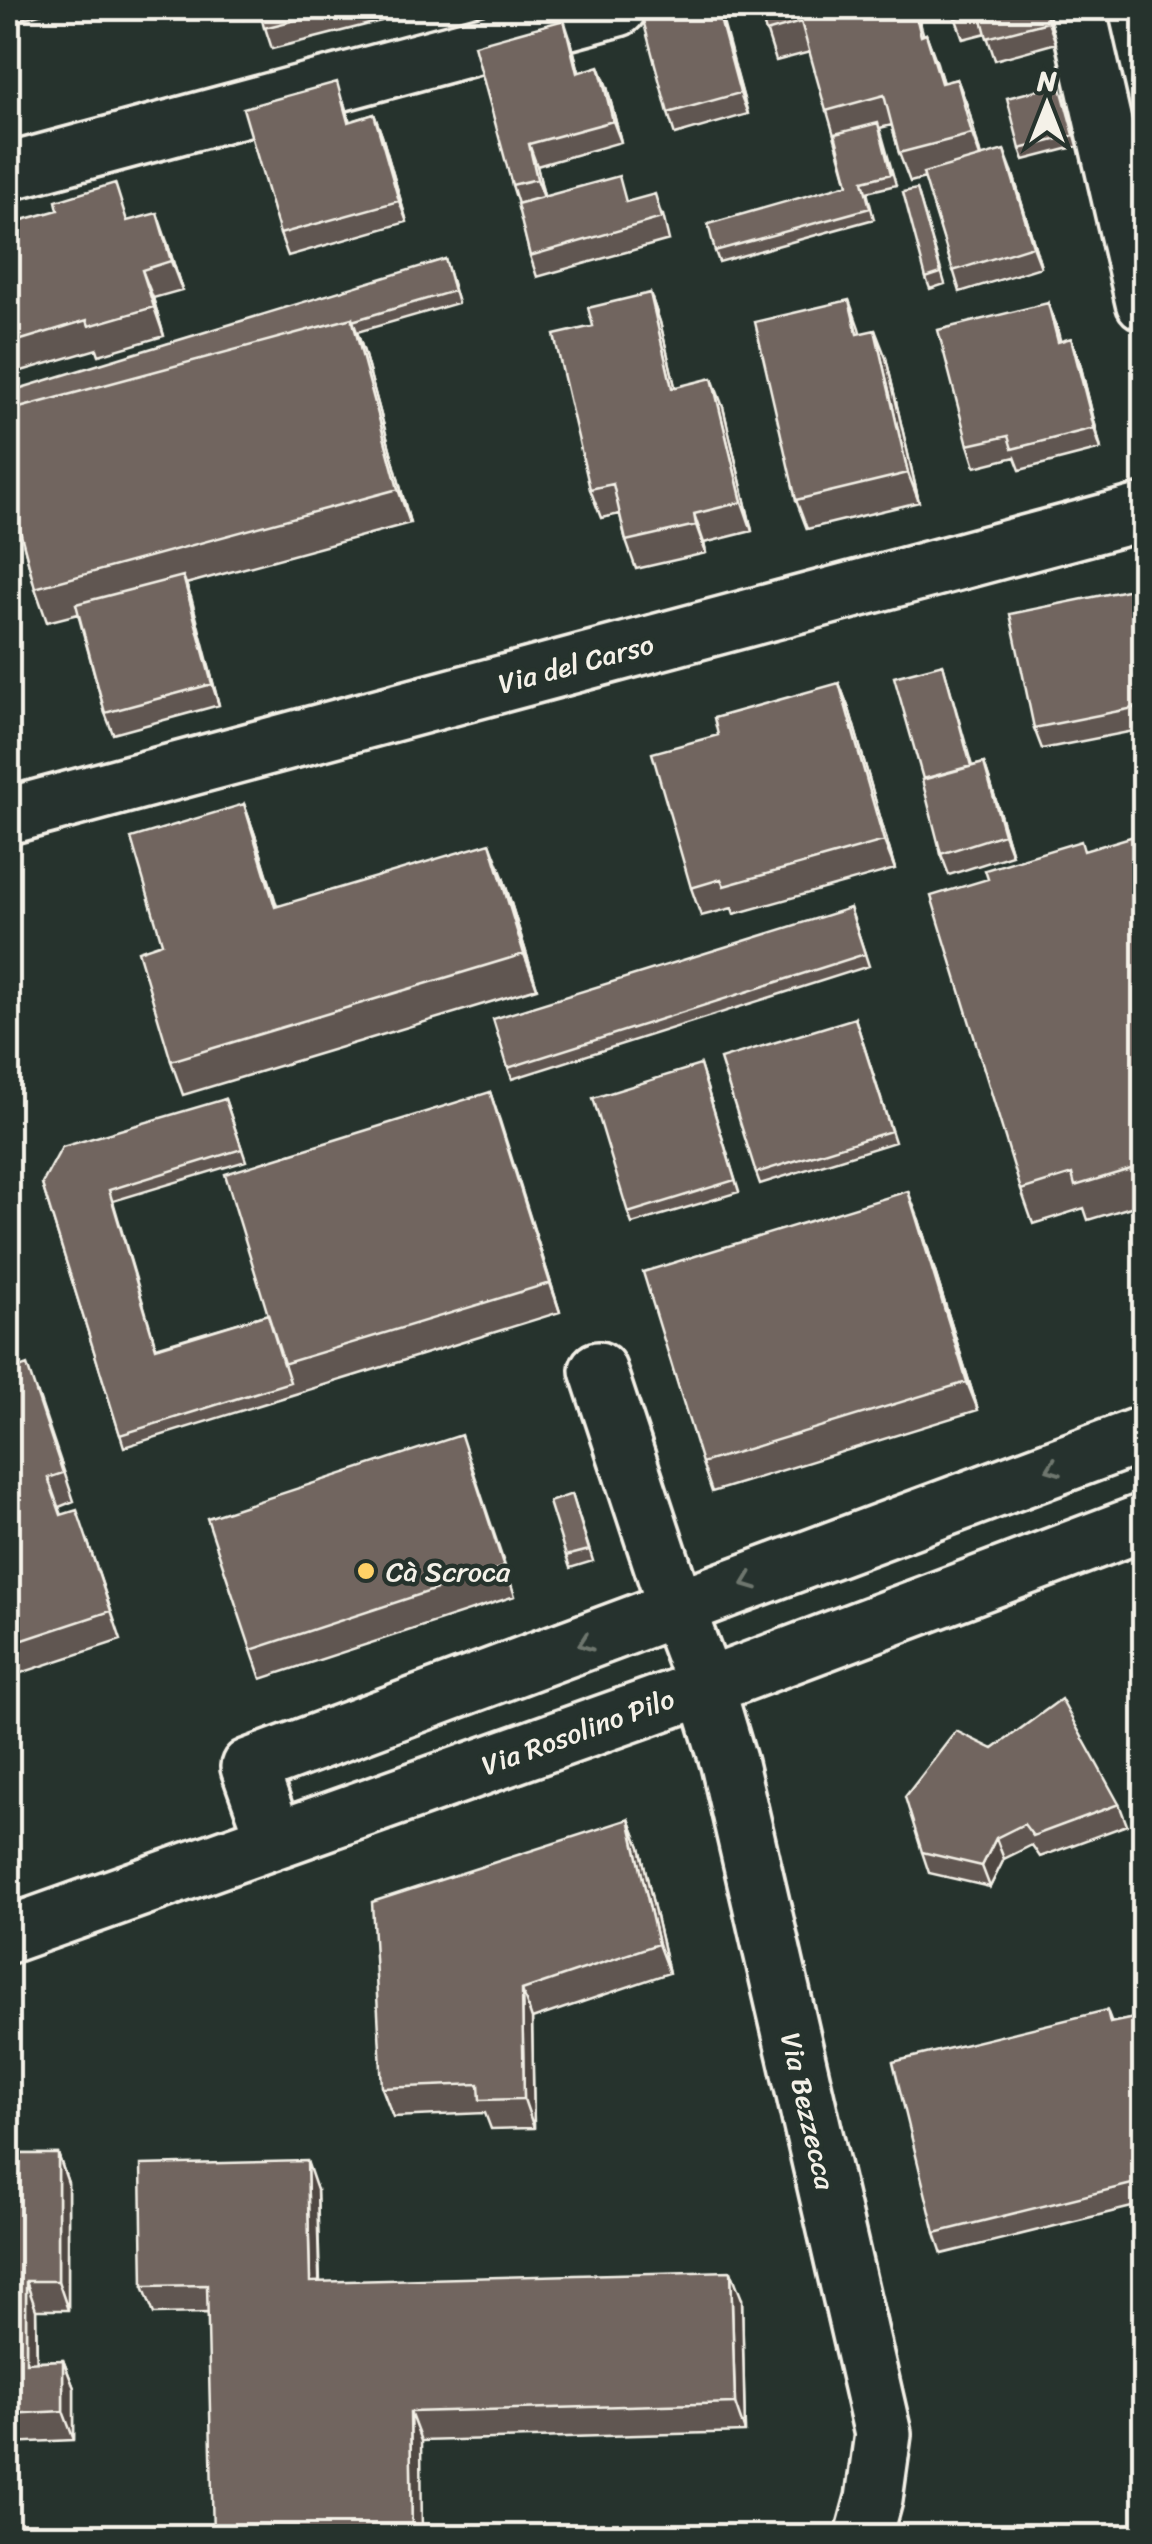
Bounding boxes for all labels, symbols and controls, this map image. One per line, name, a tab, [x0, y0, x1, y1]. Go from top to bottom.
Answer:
north arrow	[997, 55, 1097, 155]
text: N	[1036, 56, 1057, 105]
street label: Via del Carso	[493, 620, 659, 708]
one-way arrow	[1046, 1456, 1063, 1477]
place label: Cà Scroca	[386, 1547, 511, 1596]
marker: Cà Scroca	[355, 1560, 377, 1582]
one-way arrow	[741, 1571, 759, 1591]
one-way arrow	[578, 1631, 595, 1652]
street label: Via Rosolino Pilo	[474, 1674, 682, 1790]
street label: Via Bezzecca	[766, 2027, 850, 2195]

